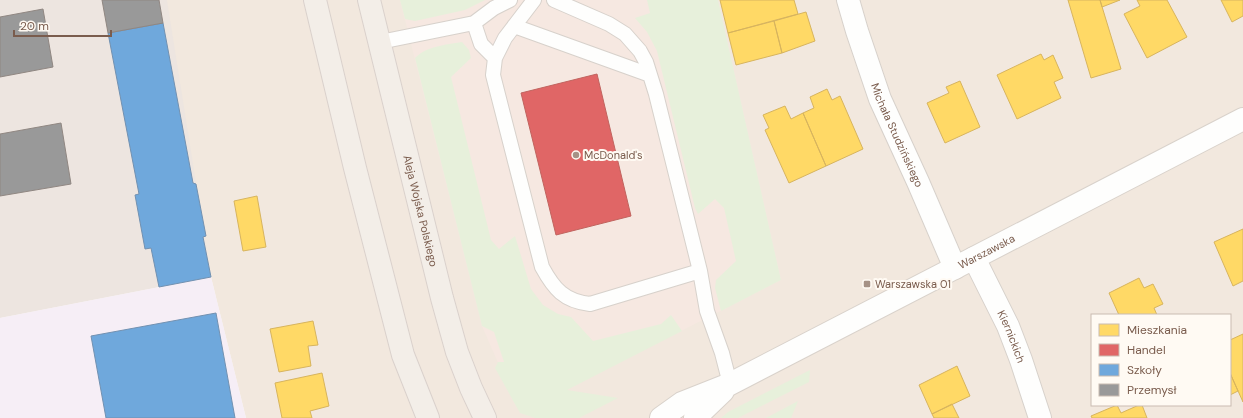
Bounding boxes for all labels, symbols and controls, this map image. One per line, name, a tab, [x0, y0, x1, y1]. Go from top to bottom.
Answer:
scale bar	[14, 12, 111, 38]
text: 20 m	[20, 18, 49, 34]
street label: Michała Studzińskiego	[868, 81, 926, 189]
place label: McDonald's	[584, 148, 643, 162]
marker: McDonald's	[571, 150, 581, 160]
street label: Aleja Wojska Polskiego	[400, 154, 441, 268]
street label: Warszawska	[956, 231, 1017, 272]
place label: Warszawska 01	[875, 277, 951, 291]
marker: Warszawska 01	[862, 279, 872, 289]
street label: Kiernickich	[994, 308, 1028, 365]
legend	[1091, 314, 1231, 406]
text: Mieszkania	[1127, 322, 1187, 338]
text: Handel	[1127, 342, 1166, 358]
text: Szkoły	[1127, 362, 1162, 378]
text: Przemysł	[1127, 382, 1177, 398]

